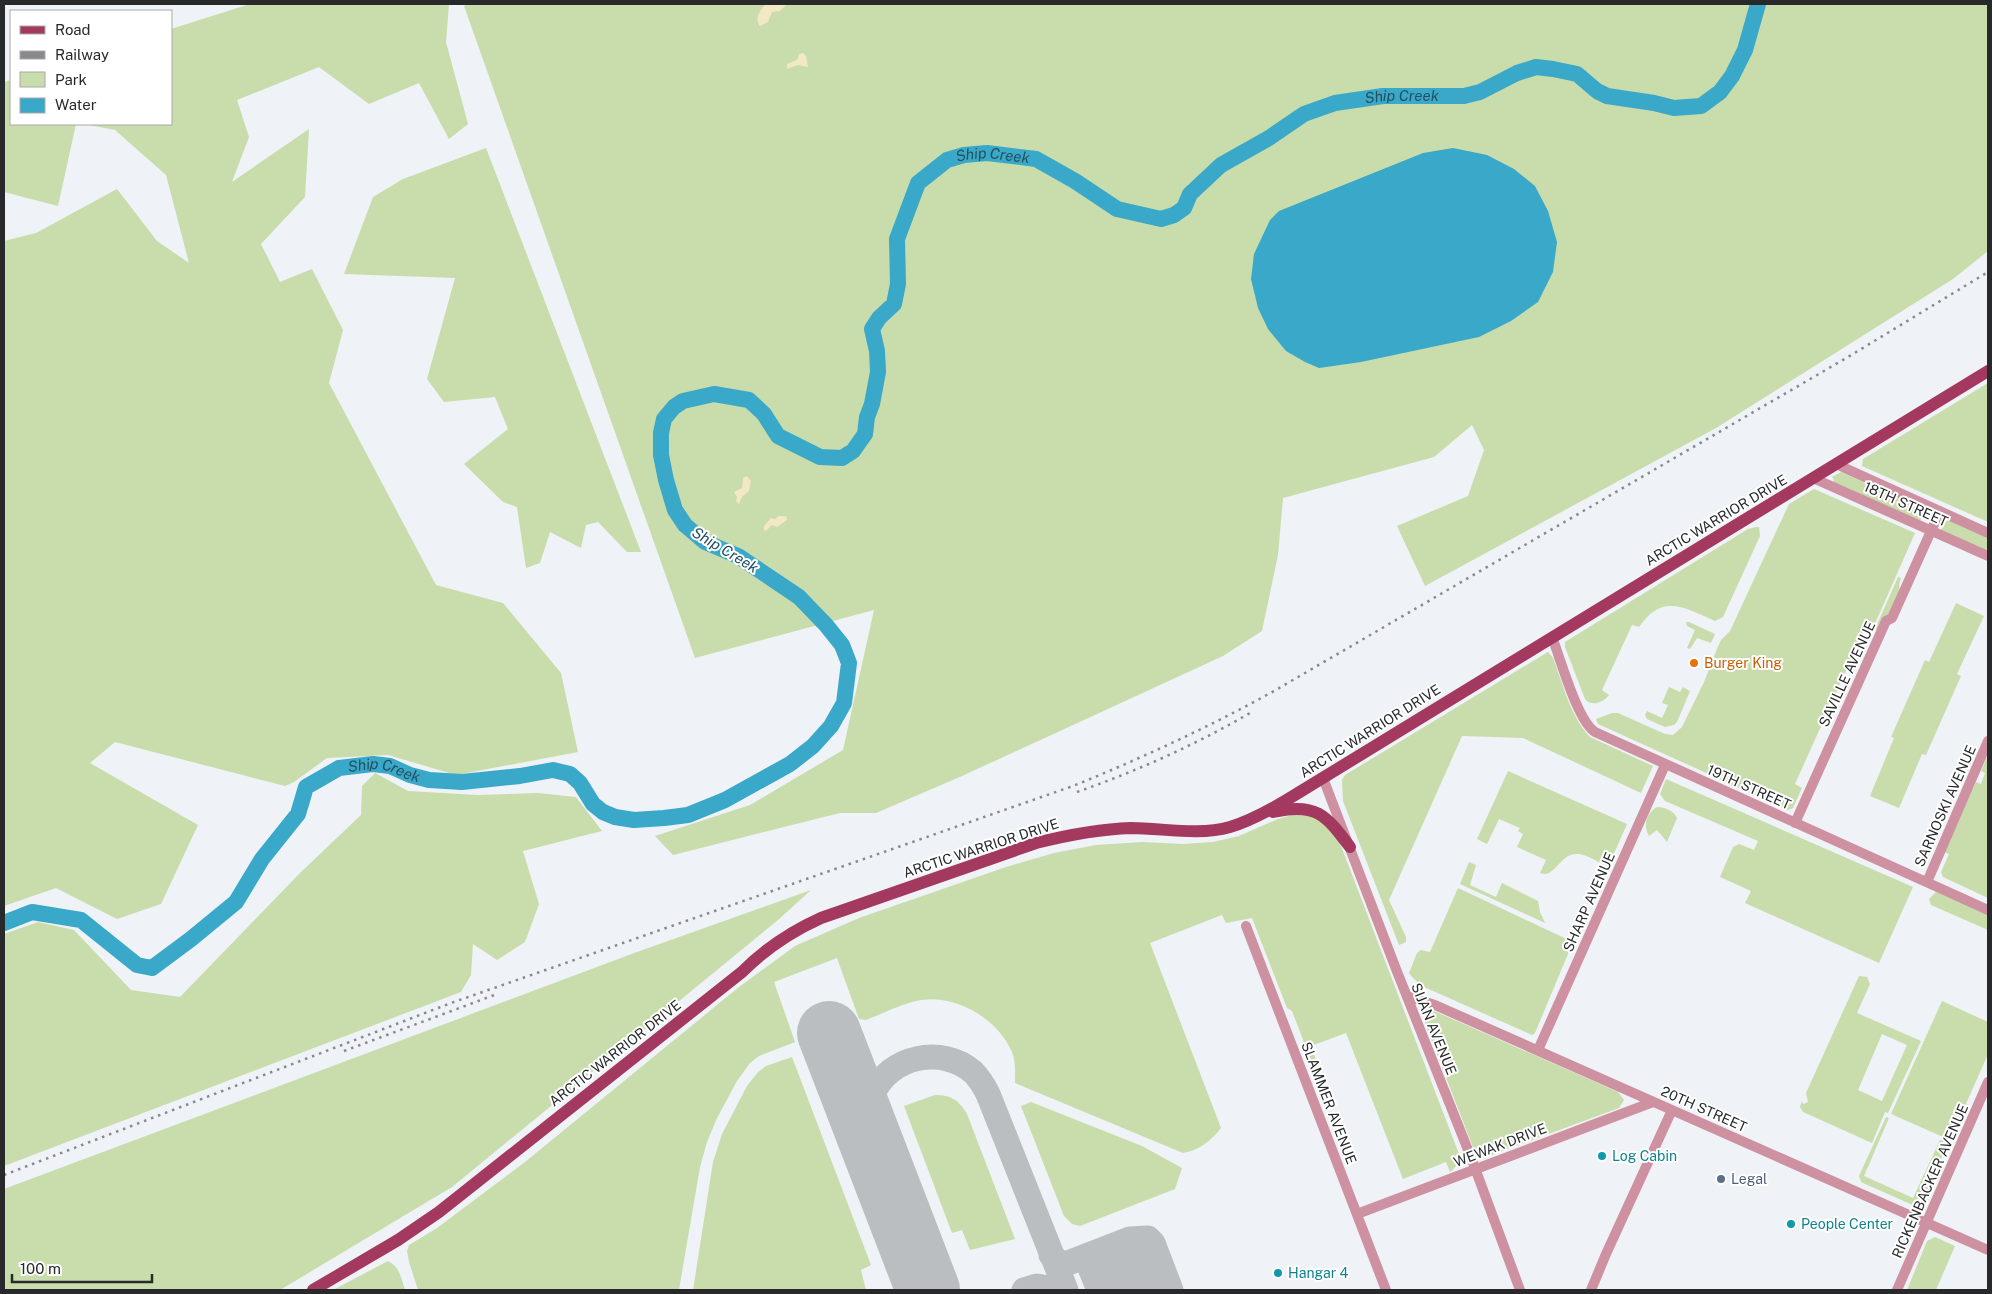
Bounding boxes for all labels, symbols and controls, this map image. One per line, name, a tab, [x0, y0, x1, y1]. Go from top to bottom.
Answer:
legend	[10, 10, 172, 125]
text: Road	[55, 21, 91, 38]
text: Railway	[55, 46, 109, 63]
text: Park	[55, 71, 87, 88]
water label: Ship Creek	[1363, 87, 1440, 107]
text: Water	[55, 96, 97, 113]
water label: Ship Creek	[954, 144, 1032, 166]
street label: ARCTIC WARRIOR DRIVE	[1642, 471, 1790, 569]
street label: 18TH STREET	[1862, 478, 1950, 530]
water label: Ship Creek	[689, 523, 762, 576]
street label: SAVILLE AVENUE	[1816, 619, 1878, 729]
place label: Burger King	[1704, 655, 1782, 671]
marker: Burger King	[1688, 657, 1700, 669]
street label: ARCTIC WARRIOR DRIVE	[1297, 681, 1443, 781]
street label: SARNOSKI AVENUE	[1911, 743, 1979, 869]
water label: Ship Creek	[347, 755, 423, 786]
street label: 19TH STREET	[1705, 761, 1793, 813]
street label: ARCTIC WARRIOR DRIVE	[901, 815, 1061, 881]
street label: SHARP AVENUE	[1560, 850, 1618, 954]
street label: SIJAN AVENUE	[1408, 981, 1460, 1077]
street label: ARCTIC WARRIOR DRIVE	[546, 997, 684, 1109]
street label: SLAMMER AVENUE	[1298, 1040, 1360, 1166]
street label: 20TH STREET	[1659, 1083, 1749, 1135]
street label: RICKENBACKER AVENUE	[1889, 1101, 1971, 1261]
street label: WEWAK DRIVE	[1451, 1120, 1549, 1170]
place label: Log Cabin	[1612, 1148, 1677, 1164]
marker: Log Cabin	[1596, 1150, 1608, 1162]
place label: Legal	[1731, 1171, 1767, 1187]
marker: Legal	[1715, 1173, 1727, 1185]
place label: People Center	[1801, 1216, 1893, 1232]
marker: People Center	[1785, 1218, 1797, 1230]
scale bar	[12, 1252, 152, 1284]
text: 100 m	[20, 1260, 61, 1277]
place label: Hangar 4	[1288, 1265, 1349, 1281]
marker: Hangar 4	[1272, 1267, 1284, 1279]

